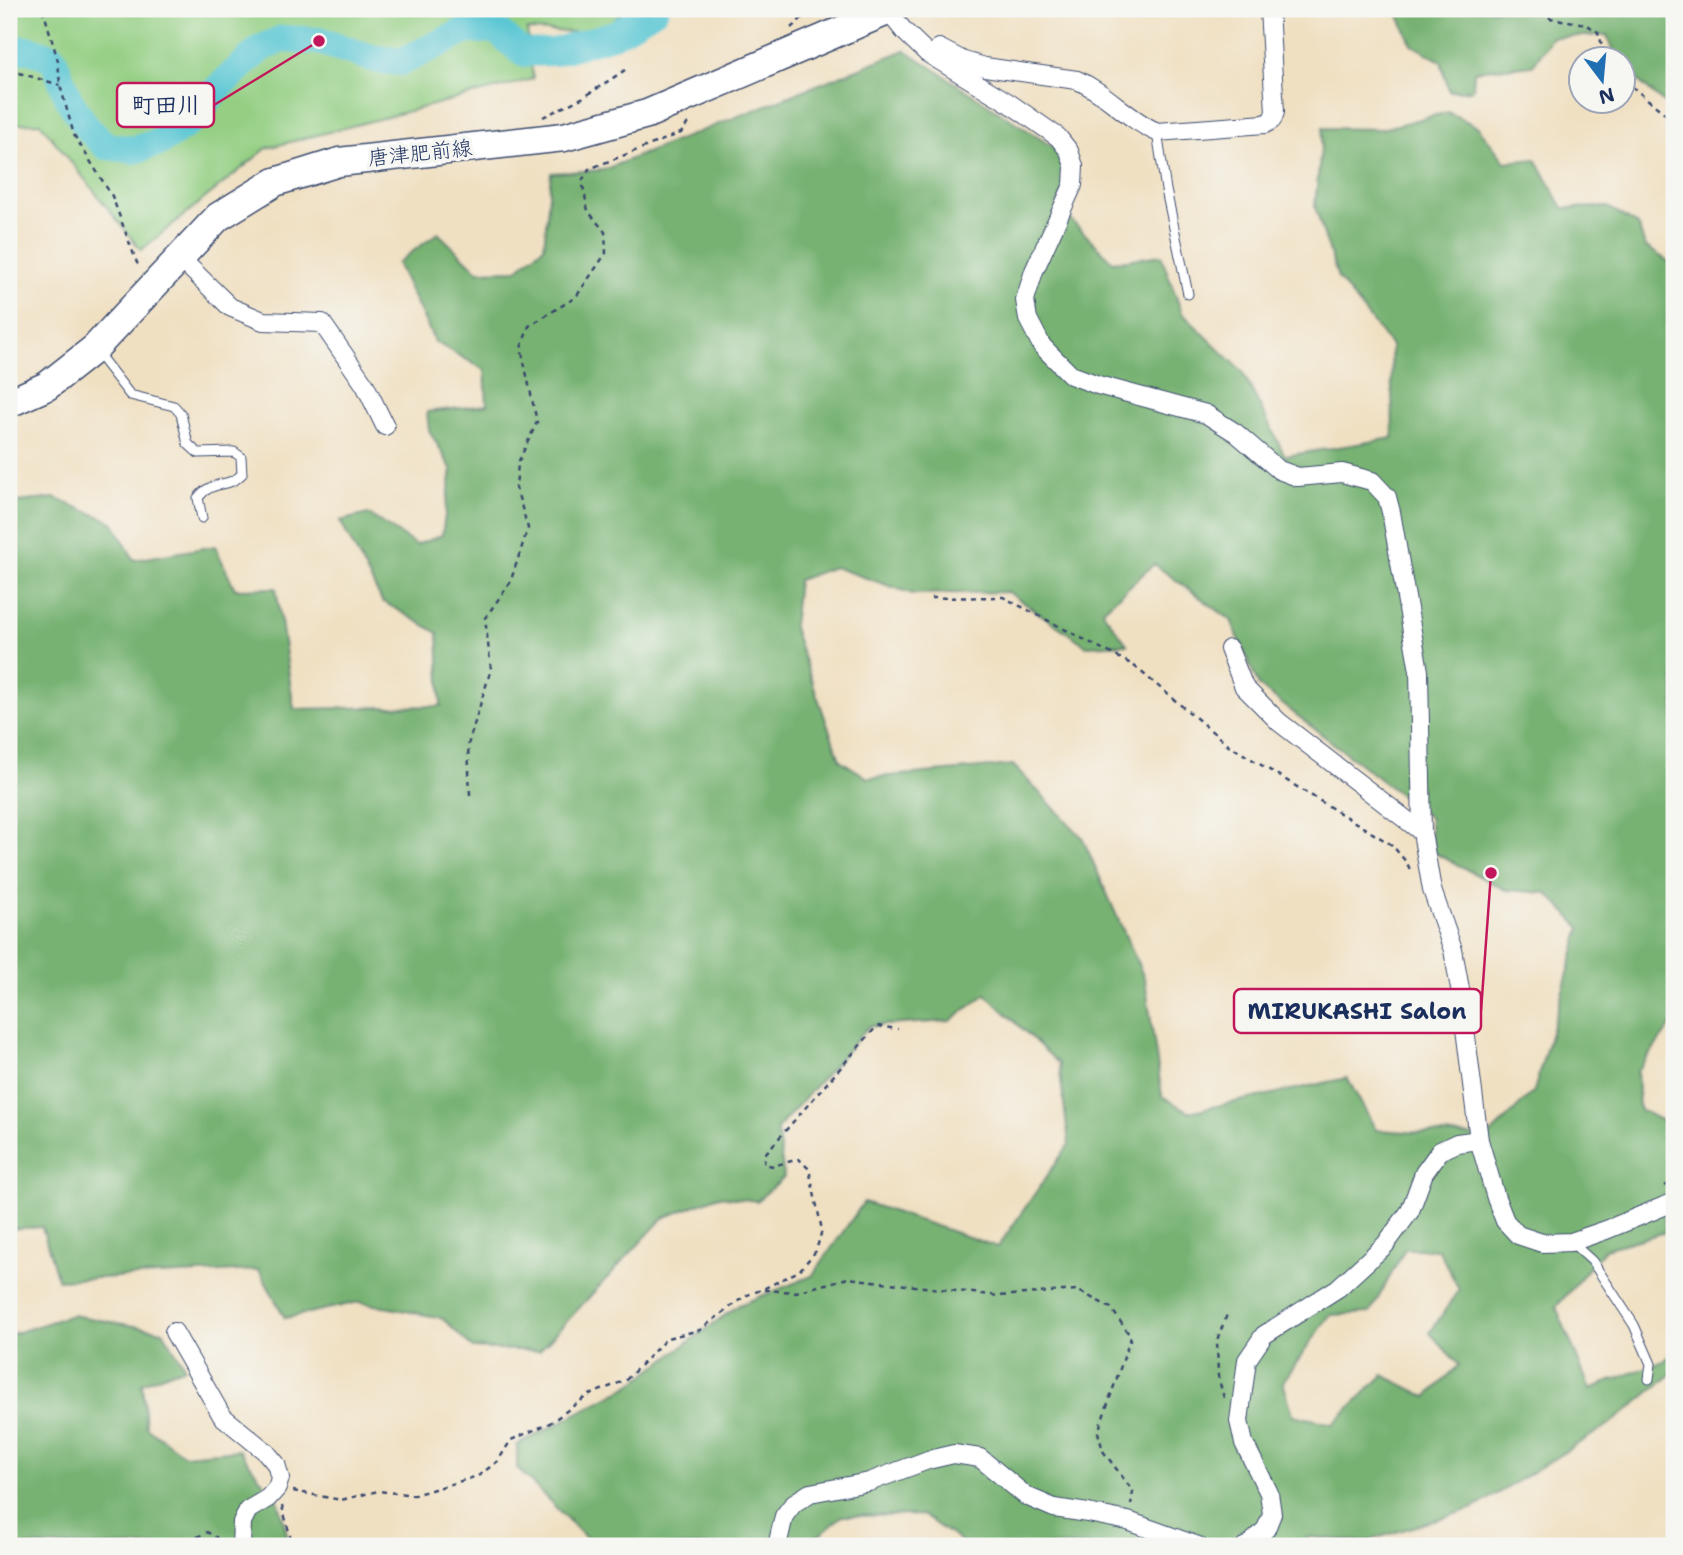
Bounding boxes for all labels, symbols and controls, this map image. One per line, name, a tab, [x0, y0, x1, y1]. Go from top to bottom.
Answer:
north arrow	[1568, 46, 1638, 116]
text: N	[1596, 82, 1617, 110]
callout: 町田川	[117, 83, 214, 127]
text: 町田川	[132, 90, 201, 120]
street label: 唐津肥前線	[366, 134, 474, 172]
callout: MIRUKASHI Salon	[1234, 989, 1481, 1033]
text: MIRUKASHI Salon	[1248, 996, 1466, 1026]

